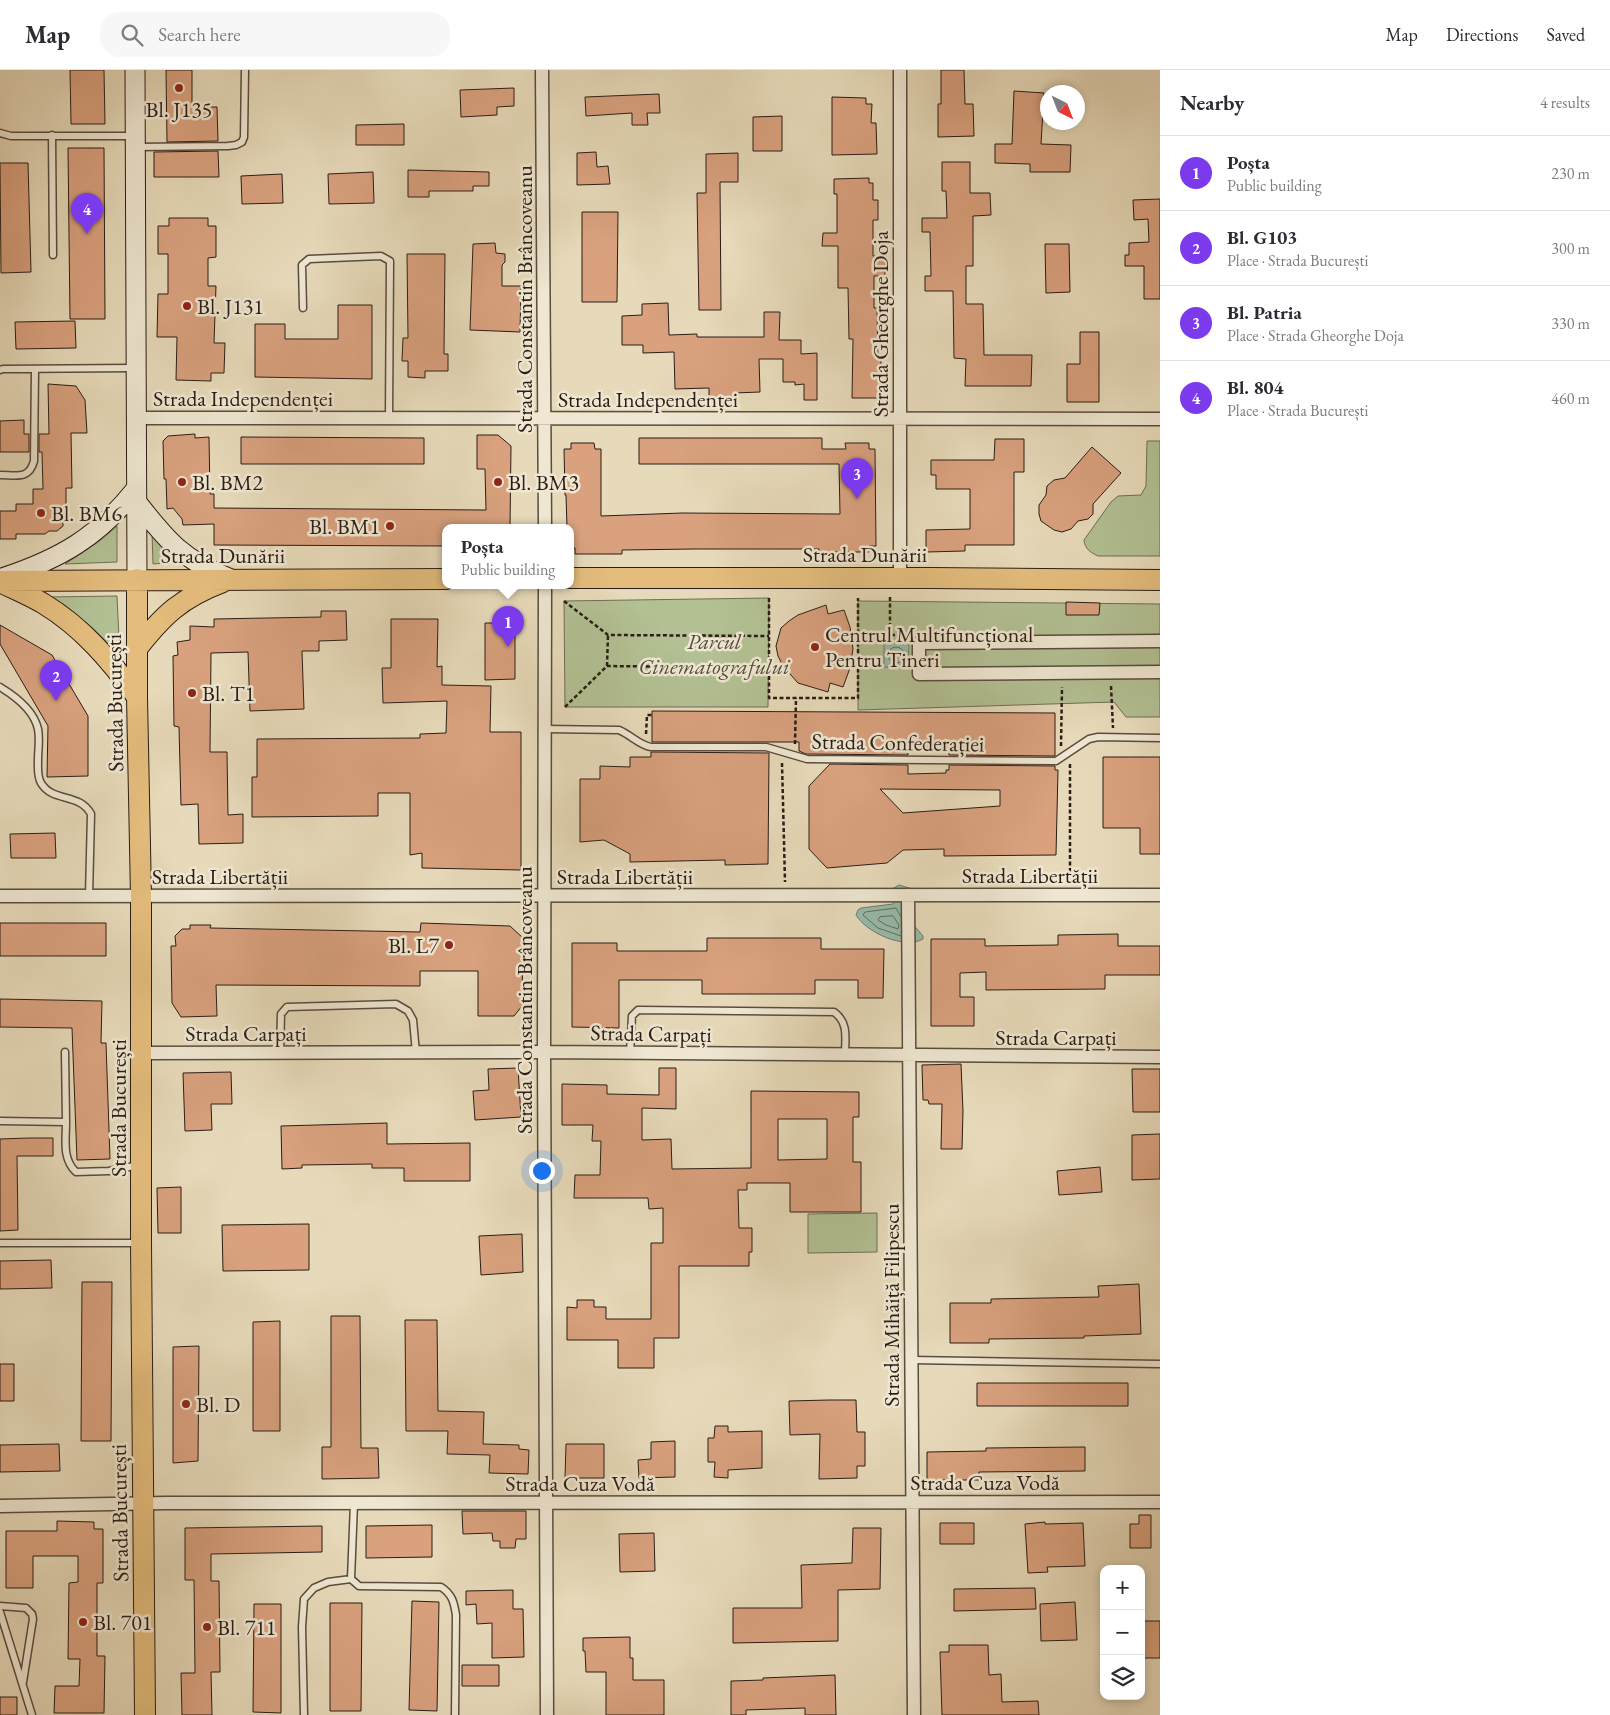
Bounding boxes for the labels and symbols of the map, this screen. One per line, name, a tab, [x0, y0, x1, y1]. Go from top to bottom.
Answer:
marker: Bl. J135	[173, 82, 185, 94]
north arrow	[1040, 85, 1085, 130]
place label: Bl. J135	[146, 95, 212, 124]
street label: Strada Constantin Brâncoveanu	[510, 165, 539, 433]
pin: 4	[71, 193, 103, 234]
street label: Strada Gheorghe Doja	[866, 230, 895, 417]
place label: Bl. J131	[197, 292, 264, 321]
marker: Bl. J131	[181, 300, 193, 312]
street label: Strada Independenței	[153, 384, 333, 413]
street label: Strada Independenței	[558, 385, 738, 414]
pin: 3	[841, 458, 873, 499]
place label: Bl. BM2	[192, 468, 263, 497]
place label: Bl. BM3	[508, 468, 579, 497]
marker: Bl. BM2	[176, 476, 188, 488]
marker: Bl. BM3	[492, 476, 504, 488]
place label: Bl. BM6	[51, 499, 122, 528]
marker: Bl. BM6	[35, 507, 47, 519]
place label: Bl. BM1	[309, 512, 380, 541]
marker: Bl. BM1	[384, 520, 396, 532]
street label: Strada Dunării	[803, 540, 927, 569]
street label: Strada Dunării	[161, 541, 285, 570]
pin: 1	[492, 606, 524, 647]
place label: Centrul Multifuncțional Pentru Tineri	[825, 620, 1033, 674]
park label: Parcul Cinematografului	[638, 627, 791, 681]
street label: Strada București	[99, 634, 130, 772]
marker: Centrul Multifuncțional Pentru Tineri	[809, 641, 821, 653]
pin: 2	[40, 660, 72, 701]
place label: Bl. T1	[202, 679, 255, 708]
marker: Bl. T1	[186, 687, 198, 699]
street label: Strada Confederației	[811, 726, 985, 759]
street label: Strada Libertății	[962, 861, 1098, 890]
street label: Strada Libertății	[152, 862, 288, 891]
street label: Strada Libertății	[557, 862, 693, 891]
street label: Strada Constantin Brâncoveanu	[510, 866, 539, 1134]
place label: Bl. L7	[388, 931, 439, 960]
marker: Bl. L7	[443, 939, 455, 951]
street label: Strada Carpați	[590, 1018, 712, 1049]
street label: Strada Carpați	[185, 1019, 307, 1048]
street label: Strada Carpați	[995, 1023, 1117, 1052]
street label: Strada București	[104, 1039, 133, 1177]
your location	[529, 1158, 555, 1184]
street label: Strada Mihăiță Filipescu	[877, 1203, 906, 1407]
place label: Bl. D	[196, 1390, 240, 1419]
marker: Bl. D	[180, 1398, 192, 1410]
street label: Strada București	[104, 1444, 135, 1582]
street label: Strada Cuza Vodă	[910, 1468, 1060, 1497]
street label: Strada Cuza Vodă	[505, 1469, 655, 1498]
place label: Bl. 701	[93, 1608, 152, 1637]
place label: Bl. 711	[217, 1613, 276, 1642]
marker: Bl. 701	[77, 1616, 89, 1628]
marker: Bl. 711	[201, 1621, 213, 1633]

